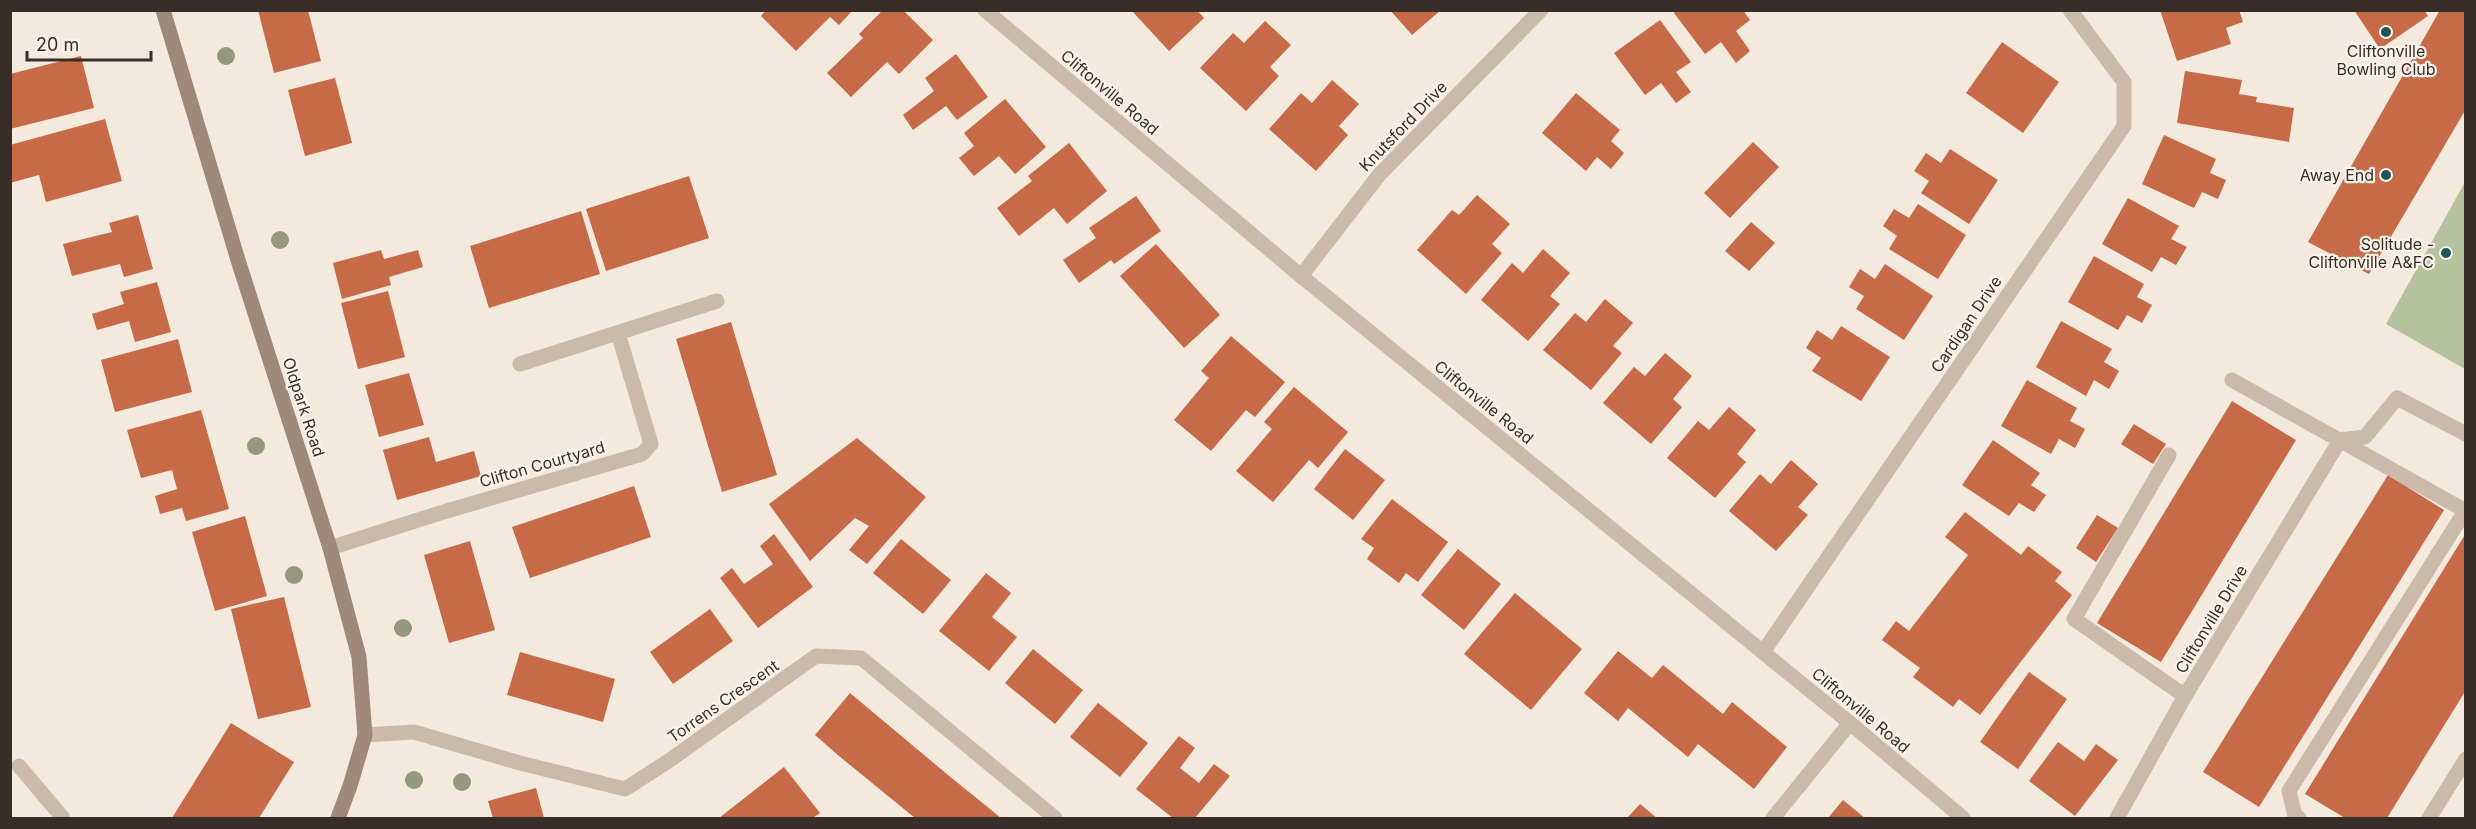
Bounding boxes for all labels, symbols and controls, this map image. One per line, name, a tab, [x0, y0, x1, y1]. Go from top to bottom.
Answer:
scale bar	[27, 24, 152, 62]
marker: Cliftonville Bowling Club	[2379, 25, 2393, 39]
text: 20 m	[36, 34, 79, 55]
place label: Cliftonville Bowling Club	[2336, 41, 2436, 79]
street label: Cliftonville Road	[1057, 45, 1163, 139]
street label: Knutsford Drive	[1355, 77, 1451, 175]
place label: Away End	[2300, 165, 2374, 185]
marker: Away End	[2379, 168, 2393, 182]
place label: Solitude - Cliftonville A&FC	[2308, 234, 2434, 272]
marker: Solitude - Cliftonville A&FC	[2439, 246, 2453, 260]
street label: Cardigan Drive	[1926, 272, 2006, 376]
street label: Oldpark Road	[279, 355, 329, 459]
street label: Cliftonville Road	[1430, 356, 1538, 448]
street label: Clifton Courtyard	[477, 437, 607, 491]
street label: Cliftonville Drive	[2171, 561, 2251, 677]
street label: Torrens Crescent	[664, 655, 782, 747]
street label: Cliftonville Road	[1808, 663, 1914, 757]

